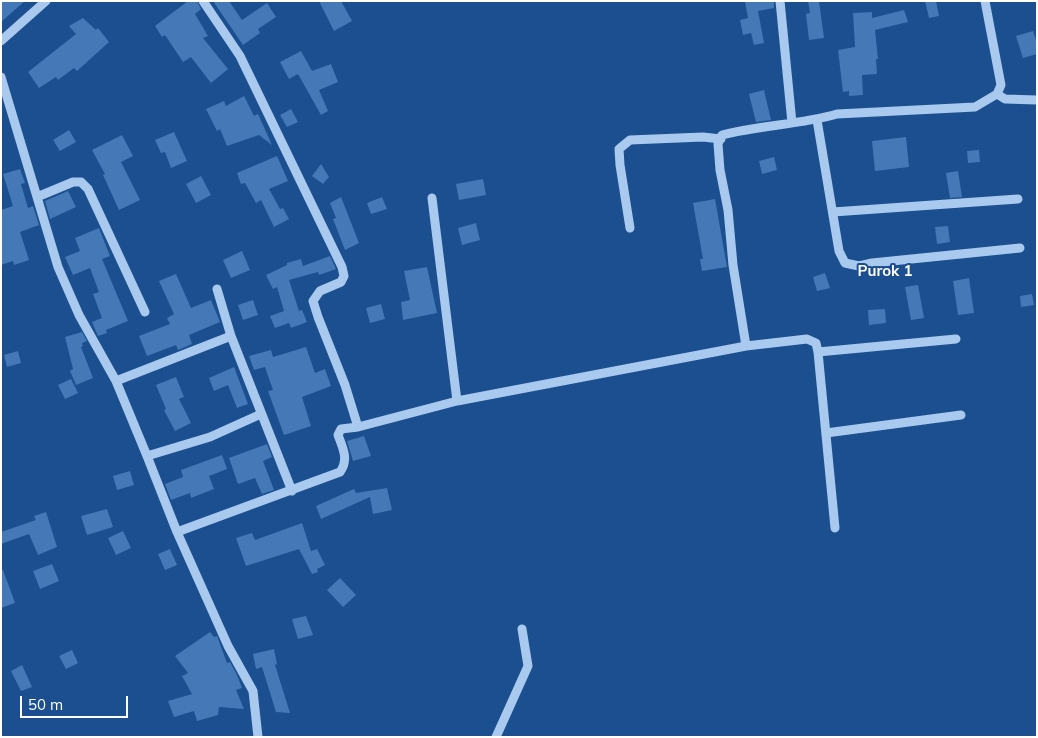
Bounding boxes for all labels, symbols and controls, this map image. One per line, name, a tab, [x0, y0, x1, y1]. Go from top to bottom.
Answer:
district label: Purok 1	[858, 262, 912, 280]
scale bar	[22, 686, 130, 718]
text: 50 m	[28, 695, 63, 714]

